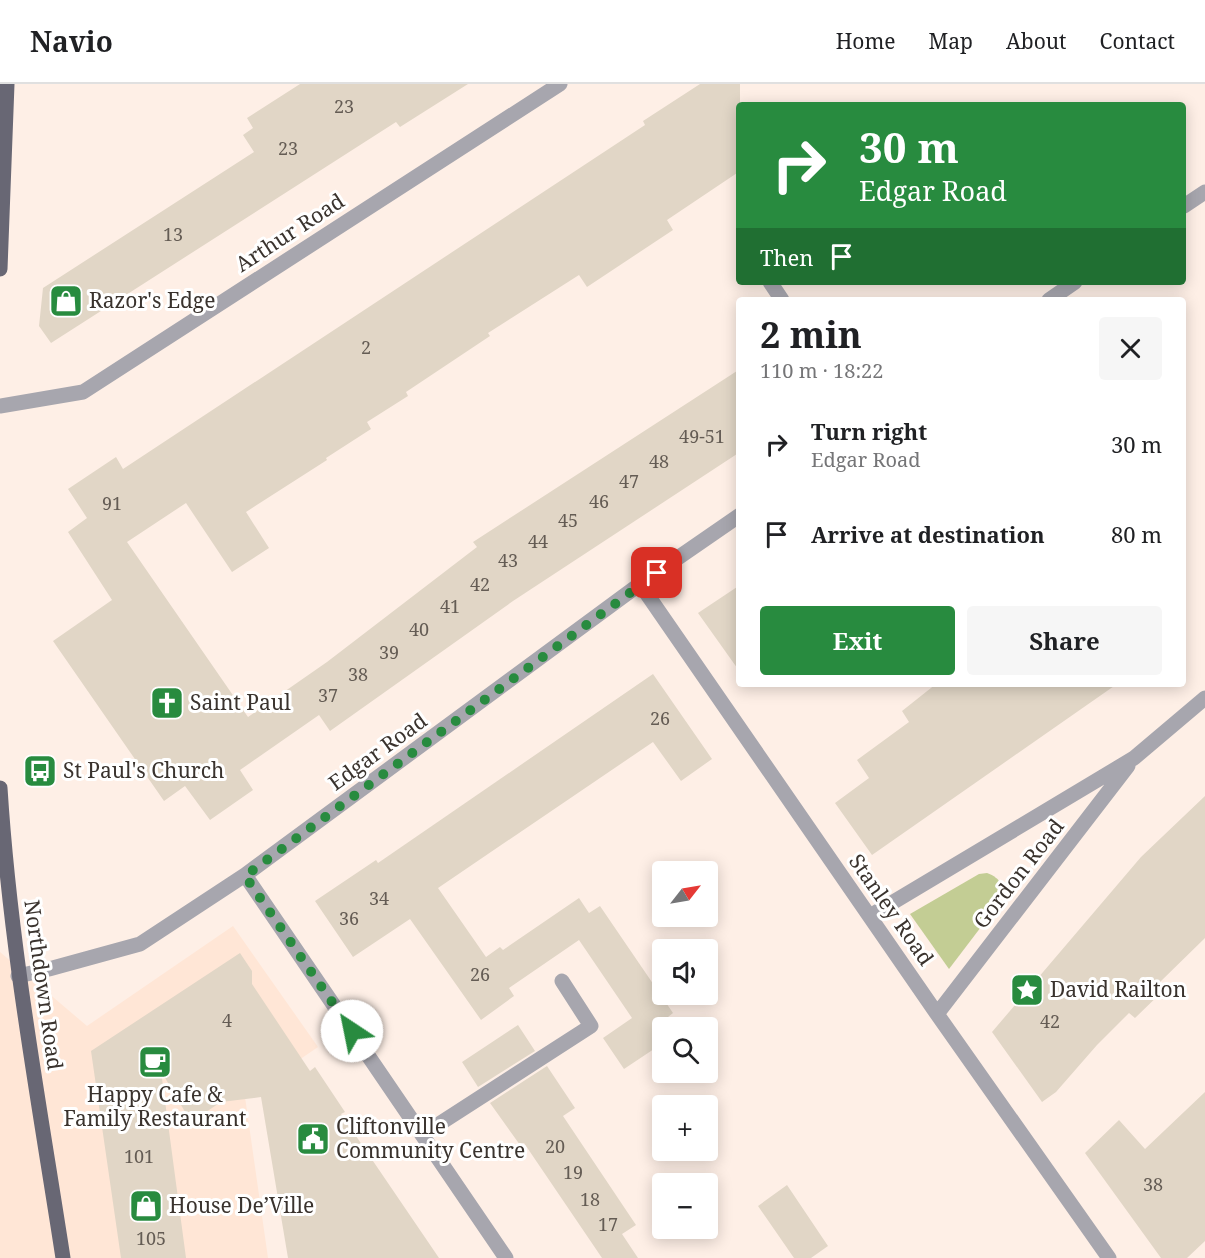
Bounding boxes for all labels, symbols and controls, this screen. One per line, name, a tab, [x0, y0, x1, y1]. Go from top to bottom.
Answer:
text: Navio	[30, 22, 113, 60]
text: Home	[836, 27, 896, 55]
text: Map	[929, 27, 973, 55]
text: About	[1006, 27, 1067, 55]
text: Contact	[1100, 27, 1175, 55]
house number: 23	[334, 94, 354, 118]
text: 30 m	[859, 118, 959, 175]
icon: right	[760, 126, 838, 204]
house number: 23	[278, 136, 298, 160]
text: Edgar Road	[859, 172, 1007, 209]
street label: Arthur Road	[230, 186, 349, 278]
house number: 13	[163, 222, 183, 246]
icon: arrive	[825, 240, 858, 273]
text: Then	[760, 242, 813, 272]
shop icon: Razor's Edge	[48, 283, 84, 319]
place label: Razor's Edge	[89, 286, 215, 314]
text: 2 min	[760, 310, 862, 359]
button: close	[1099, 317, 1162, 380]
house number: 2	[361, 335, 371, 359]
text: 110 m · 18:22	[760, 357, 883, 384]
text: Turn right	[811, 416, 927, 446]
house number: 49-51	[679, 424, 725, 448]
icon: right	[760, 428, 793, 461]
text: 30 m	[1111, 429, 1162, 459]
text: Edgar Road	[811, 446, 921, 473]
house number: 48	[649, 449, 669, 473]
house number: 47	[619, 469, 639, 493]
house number: 46	[589, 489, 609, 513]
house number: 91	[102, 491, 122, 515]
house number: 45	[558, 508, 578, 532]
icon: arrive	[760, 518, 793, 551]
text: Arrive at destination	[811, 519, 1045, 549]
text: 80 m	[1111, 519, 1162, 549]
house number: 44	[528, 529, 548, 553]
pin	[631, 547, 682, 598]
house number: 43	[498, 548, 518, 572]
icon: arrive	[640, 556, 673, 589]
house number: 42	[470, 572, 490, 596]
house number: 41	[440, 594, 460, 618]
button: Exit	[760, 606, 955, 675]
button: Share	[967, 606, 1162, 675]
house number: 40	[409, 617, 429, 641]
house number: 39	[379, 640, 399, 664]
house number: 38	[348, 662, 368, 686]
house number: 37	[318, 683, 338, 707]
church icon: Saint Paul	[149, 685, 185, 721]
place label: Saint Paul	[190, 688, 291, 716]
street label: Edgar Road	[323, 706, 432, 796]
house number: 26	[650, 706, 670, 730]
bus stop icon: St Paul's Church	[22, 753, 58, 789]
place label: St Paul's Church	[63, 756, 224, 784]
street label: Gordon Road	[967, 813, 1070, 934]
street label: Stanley Road	[843, 848, 941, 971]
north arrow	[652, 861, 718, 927]
map controls	[652, 861, 718, 1239]
house number: 34	[369, 886, 389, 910]
street label: Northdown Road	[18, 898, 70, 1072]
house number: 36	[339, 906, 359, 930]
button: sound	[652, 939, 718, 1005]
house number: 26	[470, 962, 490, 986]
place icon: David Railton	[1009, 972, 1045, 1008]
place label: David Railton	[1050, 975, 1186, 1003]
position arrow	[320, 999, 384, 1063]
house number: 4	[222, 1008, 232, 1032]
house number: 42	[1040, 1009, 1060, 1033]
button: search	[652, 1017, 718, 1083]
cafe icon: Happy Cafe & Family Restaurant	[137, 1044, 173, 1080]
place label: Happy Cafe & Family Restaurant	[63, 1080, 247, 1132]
button: +	[652, 1095, 718, 1161]
place label: Cliftonville Community Centre	[336, 1112, 525, 1164]
public building icon: Cliftonville Community Centre	[295, 1121, 331, 1157]
house number: 20	[545, 1134, 565, 1158]
house number: 101	[124, 1144, 154, 1168]
house number: 19	[563, 1160, 583, 1184]
house number: 38	[1143, 1172, 1163, 1196]
button: −	[652, 1173, 718, 1239]
house number: 18	[580, 1187, 600, 1211]
shop icon: House De’Ville	[128, 1188, 164, 1224]
place label: House De’Ville	[169, 1191, 314, 1219]
house number: 17	[598, 1212, 618, 1236]
house number: 105	[136, 1226, 166, 1250]

